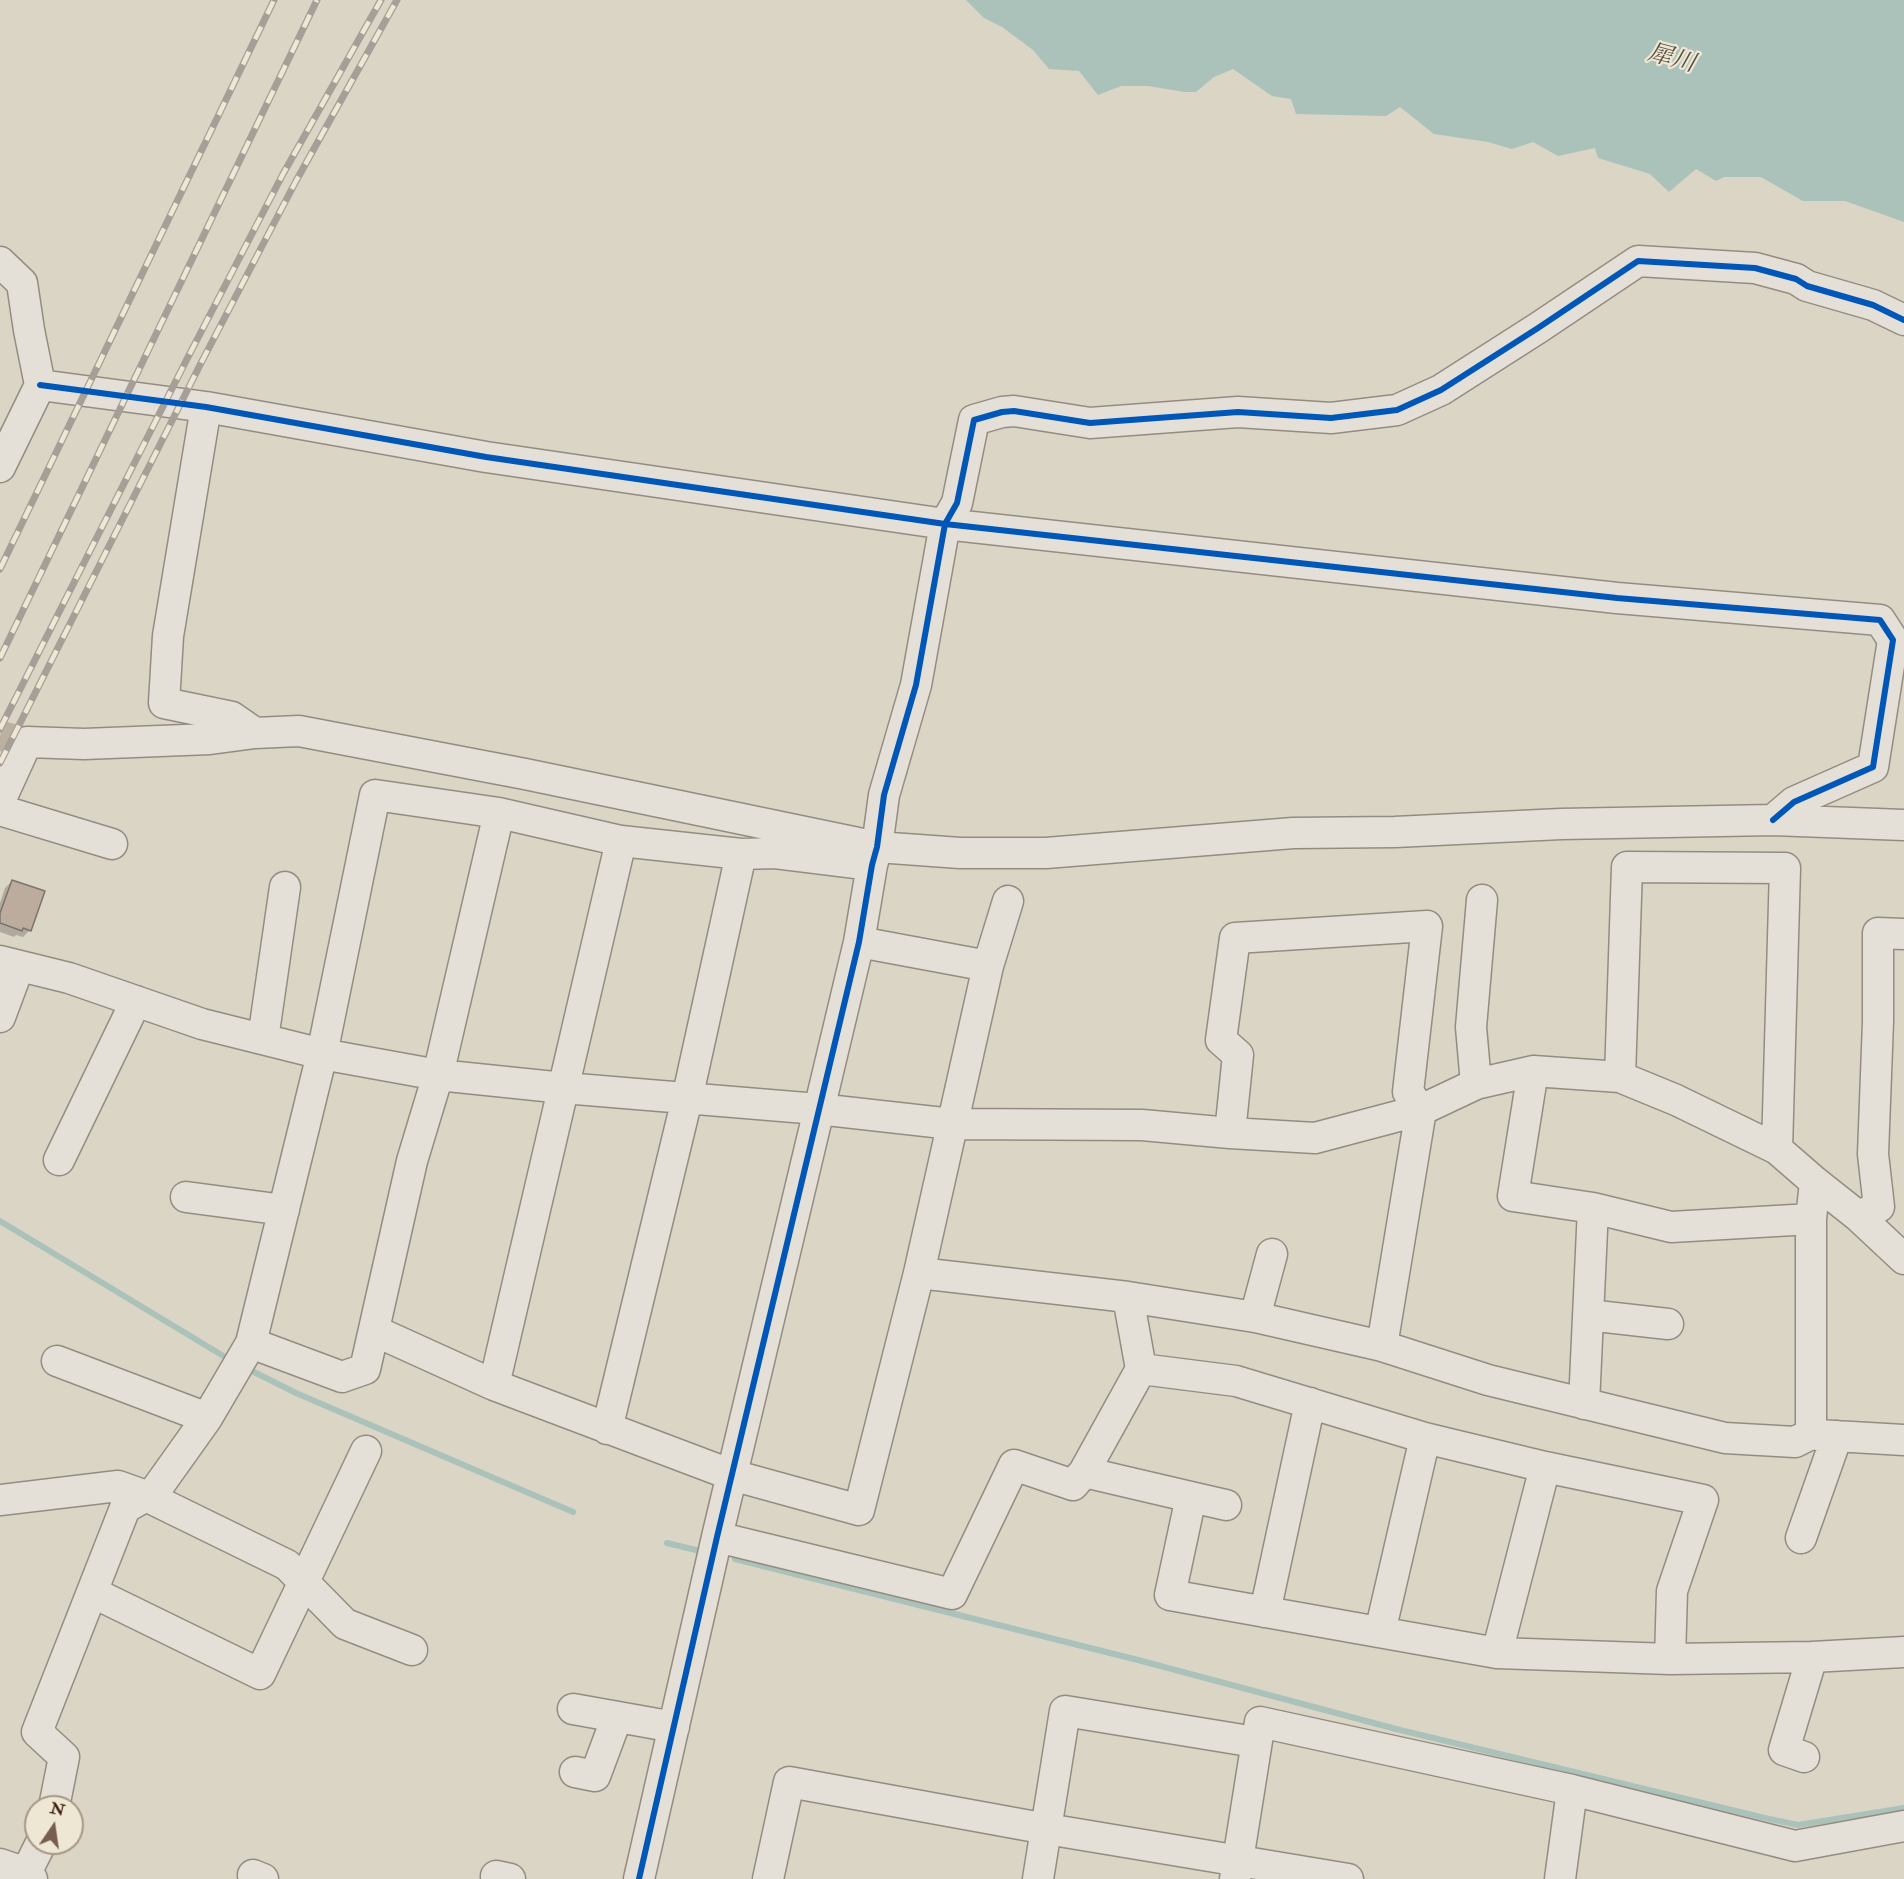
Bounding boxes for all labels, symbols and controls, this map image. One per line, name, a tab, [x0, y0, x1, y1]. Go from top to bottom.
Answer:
water label: 犀川	[1644, 40, 1698, 80]
north arrow	[24, 1795, 84, 1855]
text: N	[48, 1798, 67, 1821]

